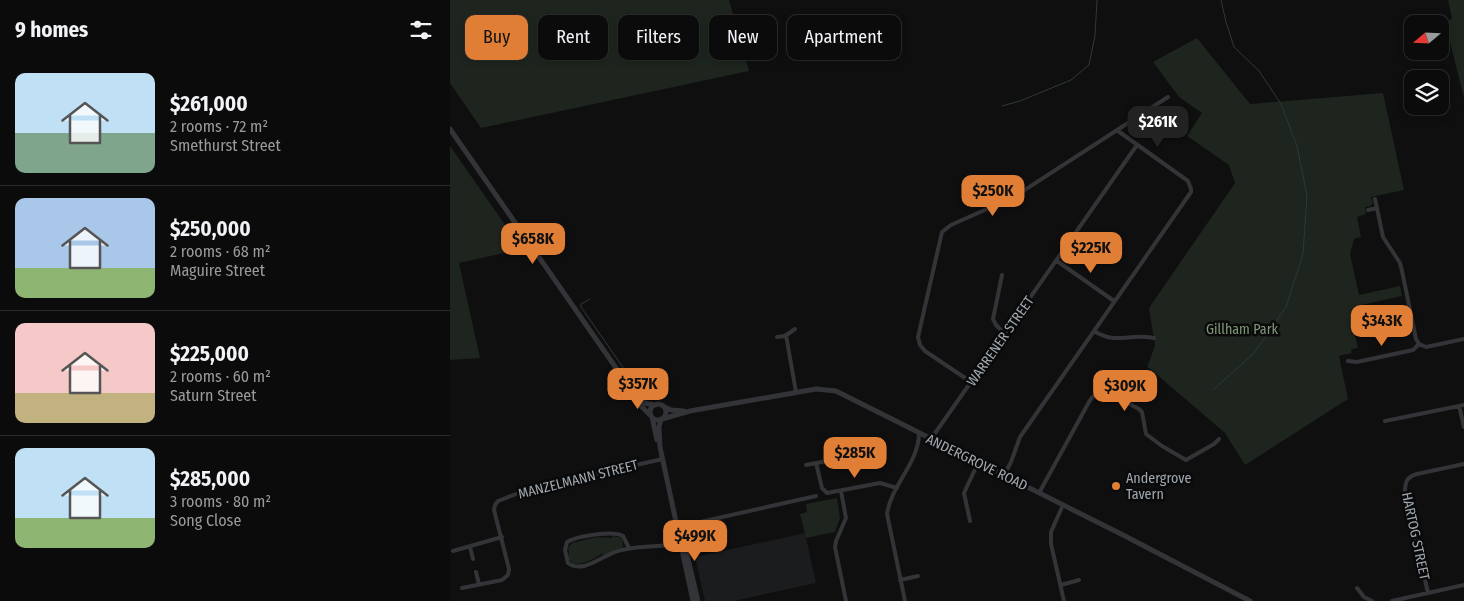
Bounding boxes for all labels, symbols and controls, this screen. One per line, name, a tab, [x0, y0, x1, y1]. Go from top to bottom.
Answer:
chip: Buy	[465, 15, 528, 60]
chip: Rent	[538, 15, 608, 60]
chip: Filters	[618, 15, 699, 60]
chip: New	[709, 15, 777, 60]
chip: Apartment	[787, 15, 901, 60]
north arrow	[1404, 15, 1449, 60]
map controls	[1404, 15, 1449, 115]
icon: filters	[407, 16, 435, 44]
text: 9 homes	[15, 17, 88, 43]
button: layers	[1404, 70, 1449, 115]
text: $261,000	[170, 91, 248, 117]
icon: home	[55, 93, 115, 153]
pin: $261K	[1123, 106, 1193, 148]
text: $261K	[1139, 112, 1177, 131]
text: 2 rooms · 72 m²	[170, 117, 268, 136]
text: Smethurst Street	[170, 136, 281, 155]
pin: $250K	[958, 174, 1028, 217]
text: $250K	[972, 181, 1014, 200]
text: $250,000	[170, 216, 251, 242]
icon: home	[55, 218, 115, 278]
pin: $658K	[498, 222, 568, 265]
text: $658K	[512, 229, 554, 248]
pin: $225K	[1056, 232, 1126, 274]
text: $225K	[1071, 238, 1111, 257]
text: 2 rooms · 68 m²	[170, 242, 271, 261]
text: Maguire Street	[170, 261, 265, 280]
street label: WARRENER STREET	[963, 293, 1038, 390]
pin: $343K	[1347, 304, 1417, 347]
text: $343K	[1362, 311, 1402, 330]
park label: Gillham Park	[1206, 321, 1279, 338]
text: $225,000	[170, 341, 249, 367]
icon: home	[55, 343, 115, 403]
text: 2 rooms · 60 m²	[170, 367, 271, 386]
pin: $357K	[603, 368, 673, 410]
pin: $309K	[1090, 370, 1160, 412]
text: $357K	[618, 374, 658, 393]
text: $309K	[1104, 376, 1146, 395]
text: Saturn Street	[170, 386, 257, 405]
street label: ANDERGROVE ROAD	[923, 430, 1030, 494]
pin: $285K	[820, 436, 890, 479]
text: $285K	[835, 443, 875, 462]
street label: MANZELMANN STREET	[516, 456, 640, 503]
text: $285,000	[170, 466, 250, 492]
icon: home	[55, 468, 115, 528]
place label: Andergrove Tavern	[1126, 470, 1191, 503]
marker: Andergrove Tavern	[1110, 480, 1122, 492]
street label: HARTOG STREET	[1398, 490, 1433, 582]
text: 3 rooms · 80 m²	[170, 492, 271, 511]
text: Song Close	[170, 511, 241, 530]
pin: $499K	[660, 520, 730, 562]
text: $499K	[674, 526, 716, 545]

